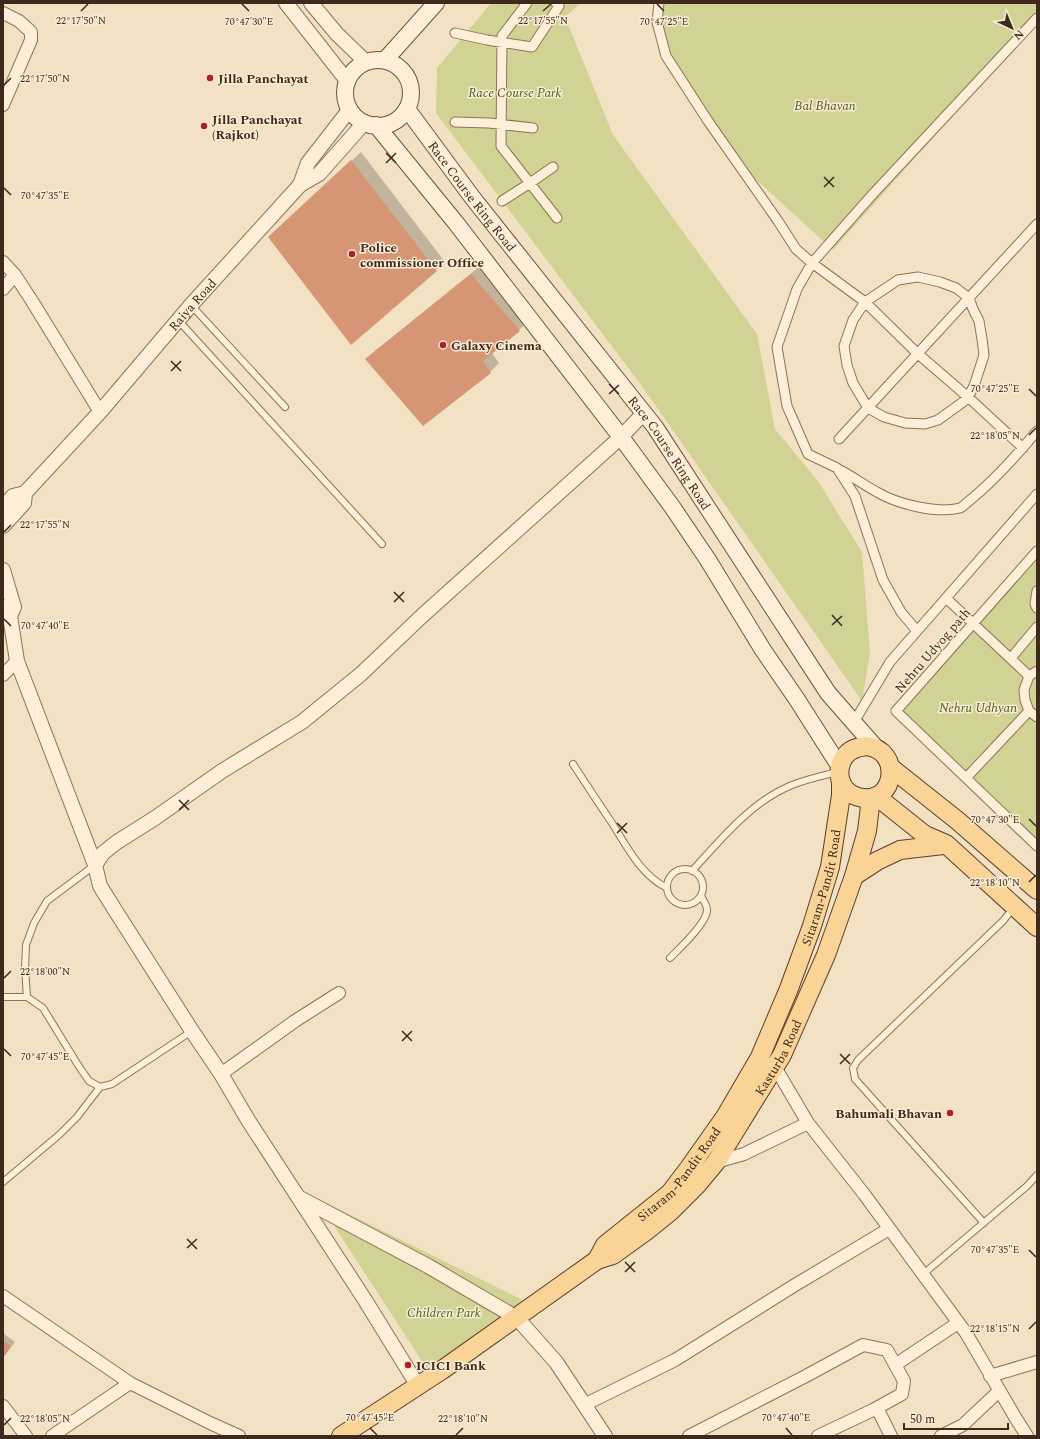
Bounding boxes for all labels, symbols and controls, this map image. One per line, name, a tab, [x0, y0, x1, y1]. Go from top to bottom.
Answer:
north arrow	[992, 8, 1032, 48]
text: 22°17'50"N	[56, 13, 106, 29]
text: 22°17'55"N	[518, 13, 568, 29]
text: 70°47'30"E	[225, 14, 273, 30]
text: 70°47'25"E	[640, 14, 688, 30]
text: N	[1009, 26, 1028, 44]
place label: Jilla Panchayat	[218, 69, 309, 89]
text: 22°17'50"N	[20, 71, 70, 87]
marker: Jilla Panchayat	[205, 73, 215, 83]
park label: Race Course Park	[468, 83, 562, 103]
park label: Bal Bhavan	[794, 96, 856, 116]
place label: Jilla Panchayat (Rajkot)	[212, 110, 303, 145]
marker: Jilla Panchayat (Rajkot)	[199, 121, 209, 131]
street label: Race Course Ring Road	[423, 137, 521, 256]
text: 70°47'35"E	[21, 188, 69, 204]
place label: Police commissioner Office	[360, 238, 484, 273]
marker: Police commissioner Office	[347, 249, 357, 259]
street label: Raiya Road	[164, 274, 222, 336]
place label: Galaxy Cinema	[451, 336, 542, 356]
marker: Galaxy Cinema	[438, 340, 448, 350]
text: 70°47'25"E	[971, 381, 1019, 397]
street label: Race Course Ring Road	[623, 392, 715, 514]
text: 22°18'05"N	[970, 428, 1020, 444]
text: 22°17'55"N	[20, 517, 70, 533]
street label: Nehru Udyog path	[890, 603, 976, 698]
text: 70°47'40"E	[21, 618, 69, 634]
park label: Nehru Udhyan	[939, 698, 1017, 718]
text: 70°47'30"E	[971, 812, 1019, 828]
street label: Sitaram-Pandit Road	[797, 828, 847, 949]
text: 22°18'10"N	[970, 875, 1020, 891]
text: 22°18'00"N	[20, 964, 70, 980]
street label: Kasturba Road	[750, 1016, 807, 1100]
text: 70°47'45"E	[21, 1049, 69, 1065]
place label: Bahumali Bhavan	[835, 1104, 942, 1124]
marker: Bahumali Bhavan	[945, 1108, 955, 1118]
street label: Sitaram-Pandit Road	[633, 1123, 726, 1227]
text: 70°47'35"E	[971, 1242, 1019, 1258]
park label: Children Park	[407, 1303, 481, 1323]
text: 22°18'15"N	[970, 1321, 1020, 1337]
place label: ICICI Bank	[416, 1356, 486, 1376]
marker: ICICI Bank	[403, 1360, 413, 1370]
scale bar	[904, 1405, 1008, 1431]
text: 70°47'45"E	[346, 1410, 394, 1426]
text: 70°47'40"E	[762, 1410, 810, 1426]
text: 50 m	[910, 1410, 935, 1429]
text: 22°18'05"N	[20, 1411, 70, 1427]
text: 22°18'10"N	[438, 1411, 488, 1427]

